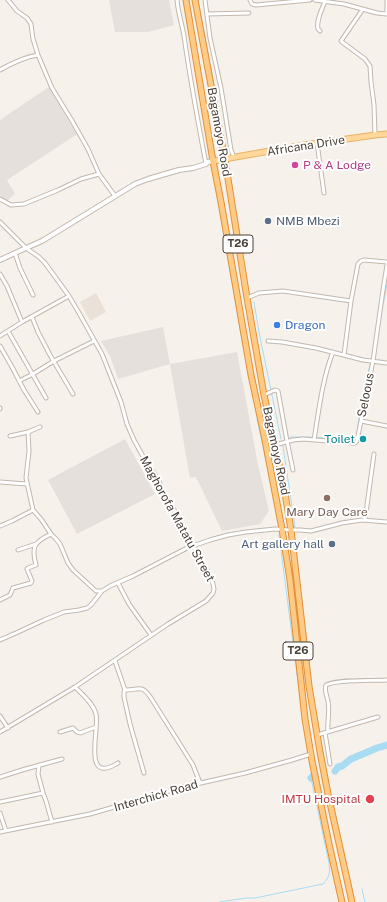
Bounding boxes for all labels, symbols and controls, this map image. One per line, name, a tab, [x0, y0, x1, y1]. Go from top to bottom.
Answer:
street label: Bagamoyo Road	[204, 86, 234, 178]
street label: Africana Drive	[266, 133, 346, 159]
place label: P & A Lodge	[303, 158, 371, 172]
marker: P & A Lodge	[290, 160, 300, 170]
place label: NMB Mbezi	[276, 214, 340, 228]
marker: NMB Mbezi	[263, 216, 273, 226]
road number: T26	[223, 235, 253, 253]
place label: Dragon	[285, 318, 325, 332]
marker: Dragon	[272, 320, 282, 330]
street label: Seloous	[355, 372, 377, 418]
street label: Bagamoyo Road	[260, 405, 292, 497]
place label: Toilet	[324, 432, 355, 446]
marker: Toilet	[358, 434, 368, 444]
street label: Maghorofa Matatu Street	[136, 454, 218, 584]
marker: Mary Day Care	[322, 493, 332, 503]
place label: Mary Day Care	[286, 505, 368, 519]
place label: Art gallery hall	[241, 537, 324, 551]
marker: Art gallery hall	[327, 539, 337, 549]
road number: T26	[283, 642, 313, 660]
street label: Interchick Road	[112, 777, 200, 815]
place label: IMTU Hospital	[282, 792, 361, 806]
marker: IMTU Hospital	[364, 793, 376, 805]

